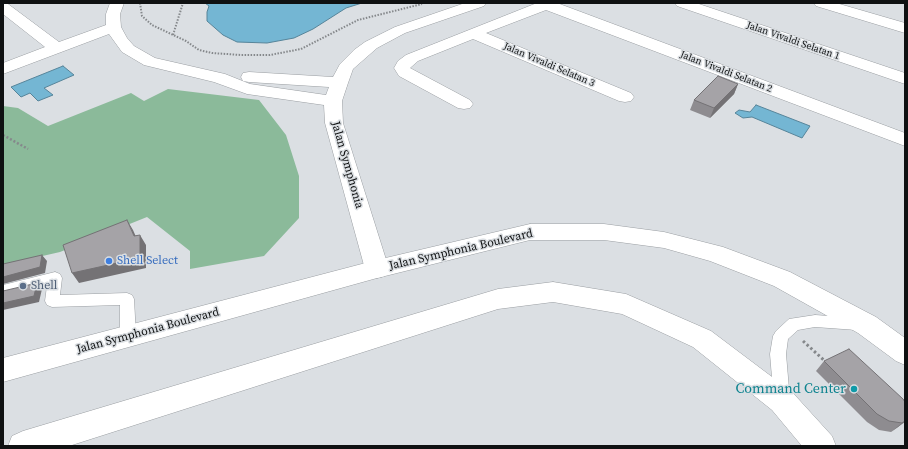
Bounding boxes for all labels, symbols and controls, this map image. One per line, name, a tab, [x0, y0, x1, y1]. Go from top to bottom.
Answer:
street label: Jalan Vivaldi Selatan 1	[745, 19, 841, 63]
street label: Jalan Vivaldi Selatan 3	[502, 40, 596, 90]
street label: Jalan Vivaldi Selatan 2	[678, 49, 774, 95]
street label: Jalan Symphonia	[328, 120, 366, 210]
street label: Jalan Symphonia Boulevard	[388, 226, 534, 274]
place label: Shell Select	[117, 254, 178, 268]
marker: Shell Select	[104, 256, 114, 266]
place label: Shell	[31, 279, 57, 293]
marker: Shell	[18, 281, 28, 291]
street label: Jalan Symphonia Boulevard	[75, 305, 221, 357]
place label: Command Center	[736, 381, 846, 397]
marker: Command Center	[849, 384, 859, 394]

